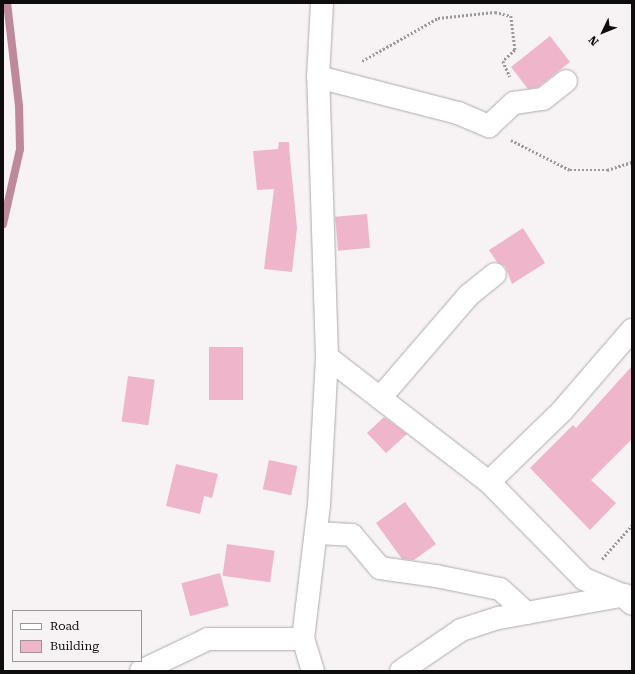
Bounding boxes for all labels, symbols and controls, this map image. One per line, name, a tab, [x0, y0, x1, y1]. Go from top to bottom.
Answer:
north arrow	[583, 12, 623, 52]
text: N	[586, 33, 602, 48]
legend	[12, 610, 142, 662]
text: Road	[50, 619, 79, 633]
text: Building	[50, 639, 99, 653]

